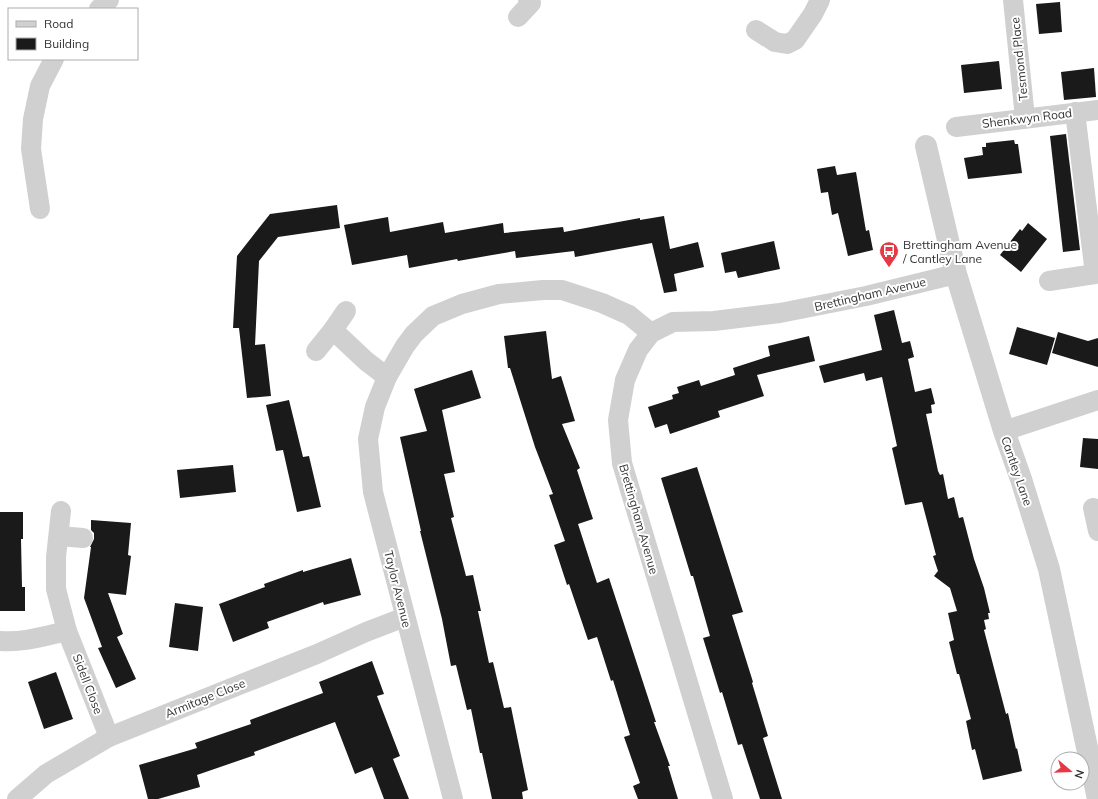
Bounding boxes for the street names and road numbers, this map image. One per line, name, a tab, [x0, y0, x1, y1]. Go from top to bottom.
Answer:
street label: Tesmond Place	[1007, 17, 1031, 101]
street label: Shenkwyn Road	[981, 105, 1073, 131]
street label: Brettingham Avenue	[813, 274, 927, 314]
street label: Cantley Lane	[998, 434, 1036, 508]
street label: Brettingham Avenue	[616, 462, 662, 576]
street label: Taylor Avenue	[381, 549, 415, 629]
street label: Sidell Close	[70, 652, 106, 716]
street label: Armitage Close	[163, 675, 247, 721]

